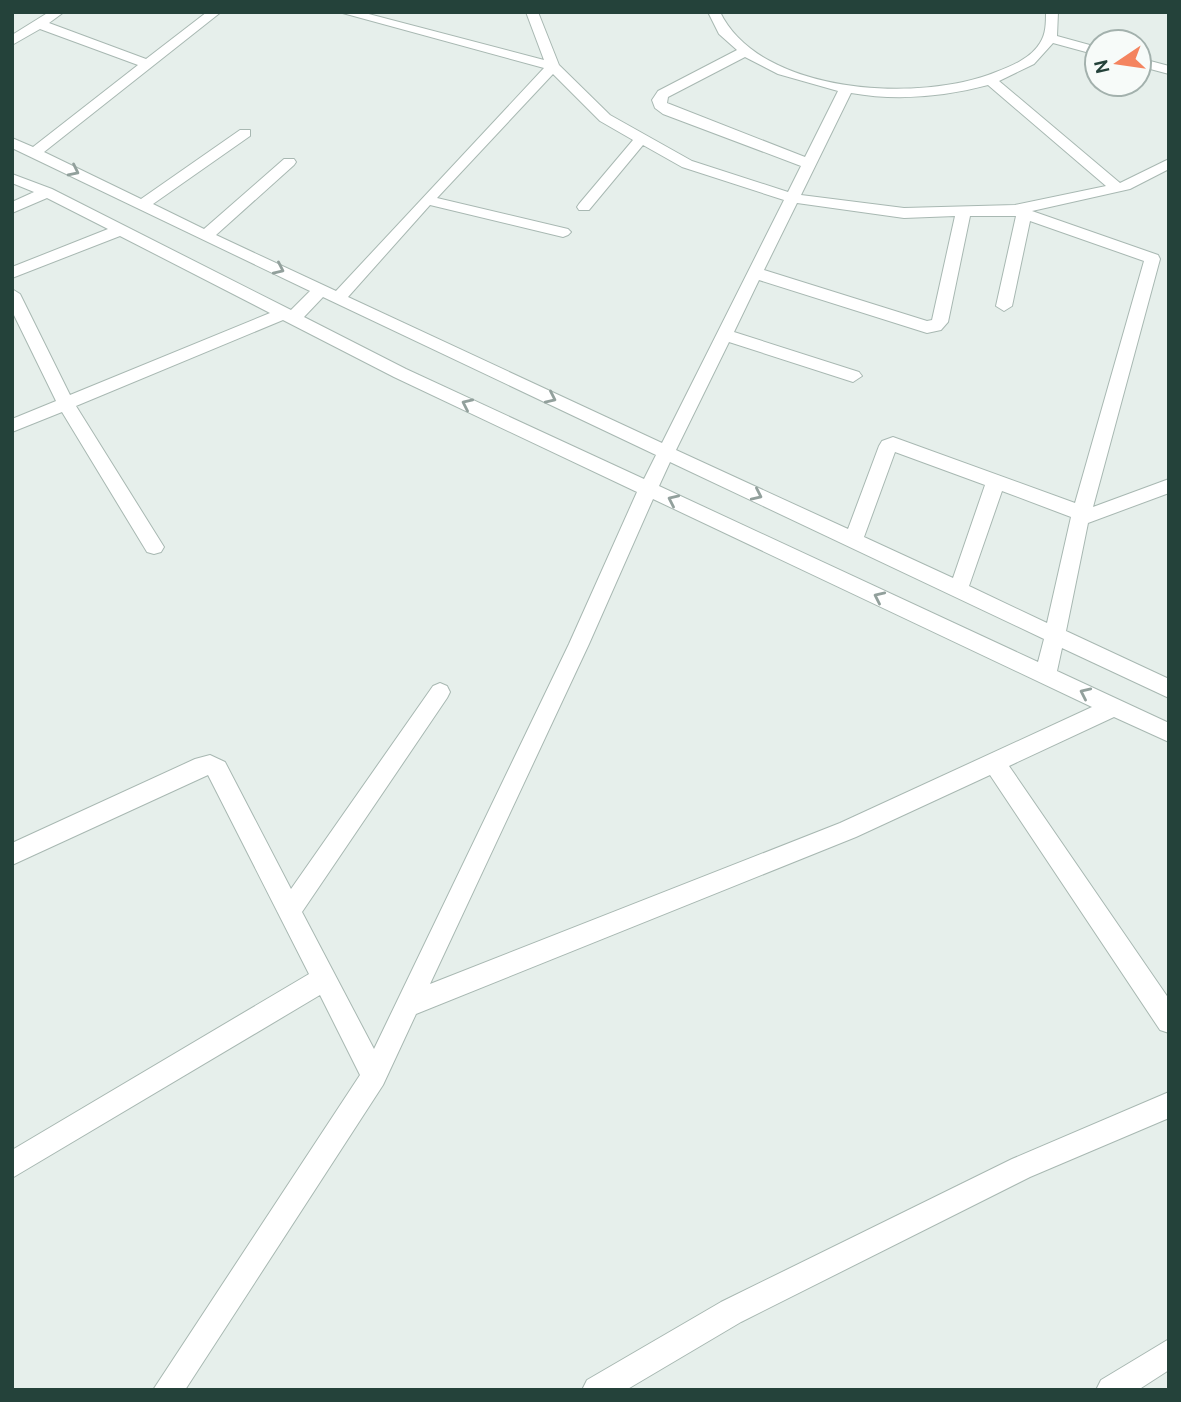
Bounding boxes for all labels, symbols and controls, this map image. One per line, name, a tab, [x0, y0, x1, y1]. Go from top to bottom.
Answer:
north arrow	[1083, 28, 1153, 98]
text: N	[1089, 58, 1115, 76]
one-way arrow	[67, 163, 79, 177]
one-way arrow	[272, 261, 284, 275]
one-way arrow	[544, 389, 556, 403]
one-way arrow	[462, 398, 474, 412]
one-way arrow	[750, 487, 762, 501]
one-way arrow	[668, 494, 680, 508]
one-way arrow	[874, 591, 886, 605]
one-way arrow	[1080, 687, 1092, 701]

